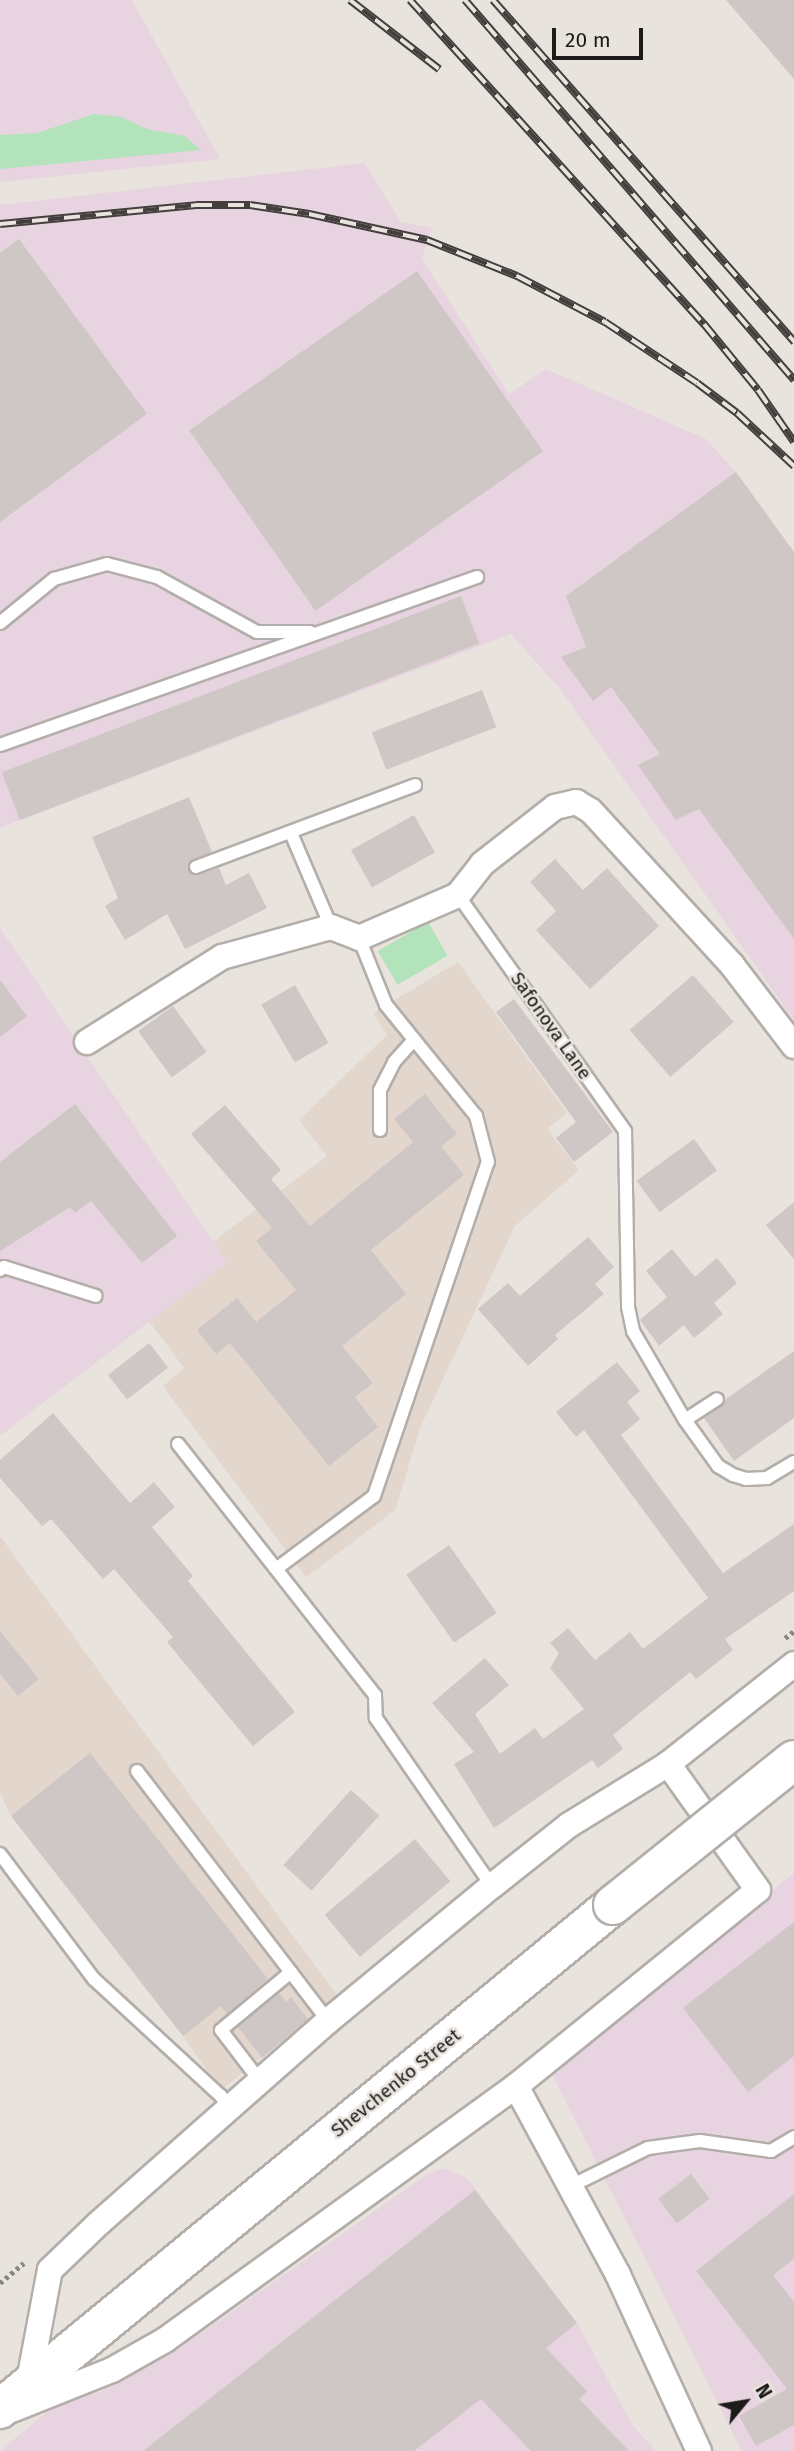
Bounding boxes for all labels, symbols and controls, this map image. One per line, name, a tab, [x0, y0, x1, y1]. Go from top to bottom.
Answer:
scale bar	[556, 14, 647, 58]
text: 20 m	[565, 27, 611, 53]
street label: Safonova Lane	[506, 968, 596, 1084]
street label: Shevchenko Street	[327, 2024, 465, 2142]
north arrow	[710, 2367, 780, 2437]
text: N	[751, 2380, 777, 2402]

